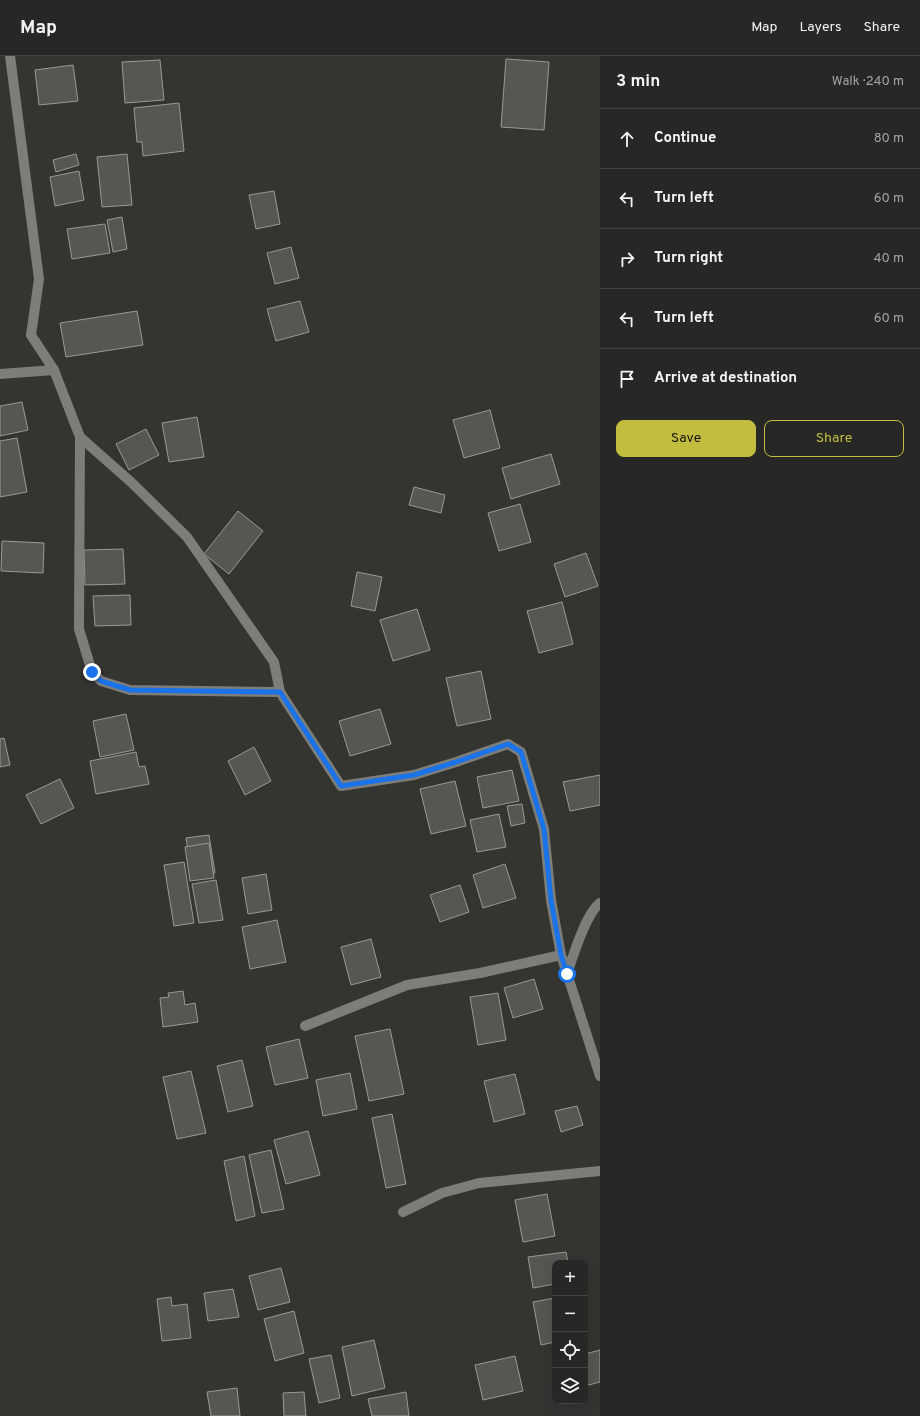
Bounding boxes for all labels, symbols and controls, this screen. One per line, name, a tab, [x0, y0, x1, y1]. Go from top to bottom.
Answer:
text: Map	[20, 16, 57, 40]
text: Map	[751, 19, 777, 36]
text: Layers	[799, 19, 841, 36]
text: Share	[863, 19, 900, 36]
text: 3 min	[616, 71, 660, 93]
text: Walk · 240 m	[832, 74, 904, 90]
icon: ahead	[616, 128, 638, 150]
text: Continue	[654, 129, 716, 148]
text: 80 m	[874, 131, 904, 147]
icon: left	[616, 188, 638, 210]
text: Turn left	[654, 189, 714, 208]
text: 60 m	[874, 191, 904, 207]
icon: right	[616, 248, 638, 270]
text: Turn right	[654, 249, 723, 268]
text: 40 m	[874, 251, 904, 267]
icon: left	[616, 308, 638, 330]
text: Turn left	[654, 309, 714, 328]
text: 60 m	[874, 311, 904, 327]
icon: arrive	[616, 368, 638, 390]
text: Arrive at destination	[654, 369, 797, 388]
button: Save	[616, 420, 756, 457]
button: Share	[764, 420, 904, 457]
route end	[83, 663, 101, 681]
route start	[558, 965, 576, 983]
map controls	[552, 1260, 588, 1404]
button: +	[552, 1260, 588, 1296]
button: −	[552, 1296, 588, 1332]
button: locate	[552, 1332, 588, 1368]
button: layers	[552, 1368, 588, 1404]

